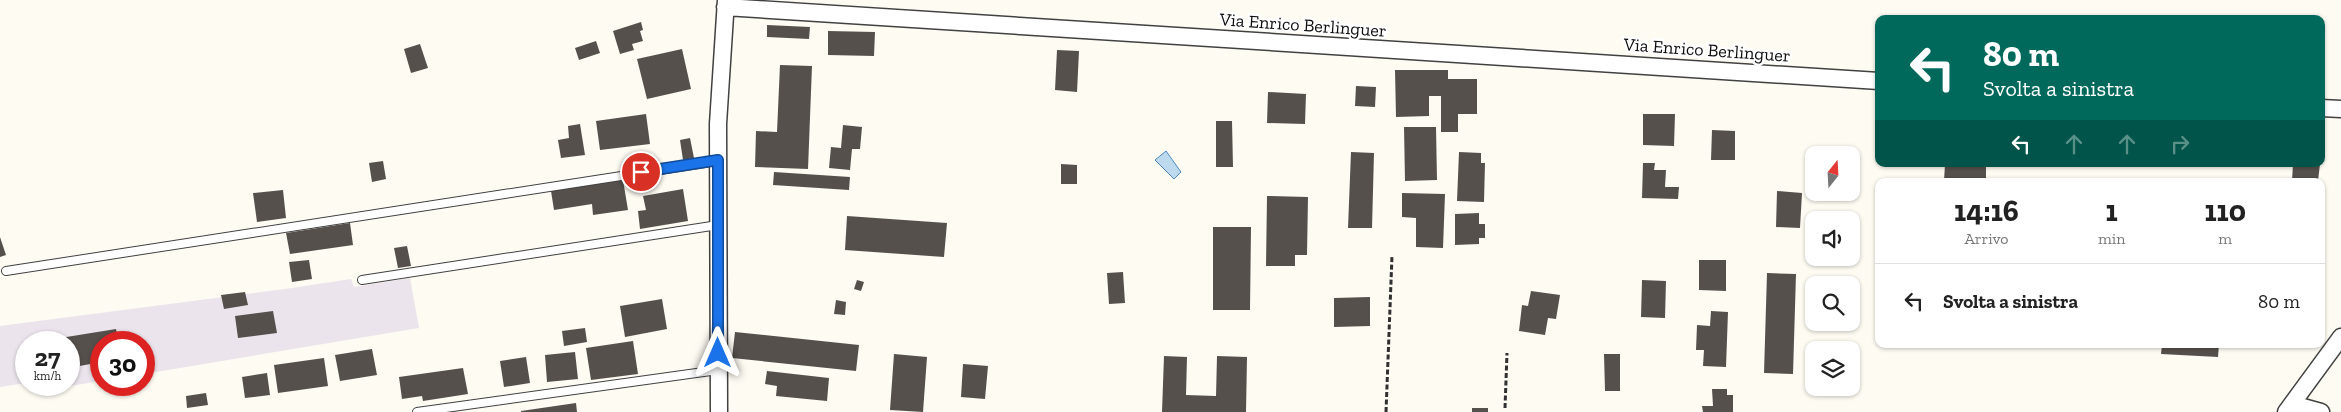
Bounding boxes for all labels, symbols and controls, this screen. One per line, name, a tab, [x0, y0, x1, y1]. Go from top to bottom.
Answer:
street label: Via Enrico Berlinguer	[1218, 8, 1387, 42]
street label: Via Enrico Berlinguer	[1622, 33, 1791, 67]
text: 80 m	[1983, 33, 2059, 75]
icon: left	[1900, 35, 1965, 100]
text: Svolta a sinistra	[1983, 75, 2134, 102]
icon: left	[2007, 130, 2035, 158]
icon: ahead	[2060, 130, 2088, 158]
icon: ahead	[2113, 130, 2141, 158]
icon: right	[2166, 130, 2194, 158]
north arrow	[1805, 146, 1860, 201]
map controls	[1805, 146, 1860, 396]
pin	[620, 151, 662, 193]
icon: arrive	[627, 158, 655, 186]
text: 14:16	[1954, 193, 2019, 229]
text: 1	[2106, 193, 2118, 229]
text: 110	[2204, 193, 2246, 229]
button: sound	[1805, 211, 1860, 266]
text: Arrivo	[1964, 229, 2009, 248]
text: min	[2098, 229, 2125, 248]
text: m	[2218, 229, 2232, 248]
button: search	[1805, 276, 1860, 331]
icon: left	[1900, 287, 1928, 315]
text: Svolta a sinistra	[1943, 290, 2078, 313]
text: 80 m	[2258, 290, 2300, 313]
position arrow	[691, 326, 743, 378]
speed limit sign: 30	[90, 331, 155, 396]
button: layers	[1805, 341, 1860, 396]
text: 27	[35, 342, 60, 372]
text: km/h	[34, 369, 61, 383]

